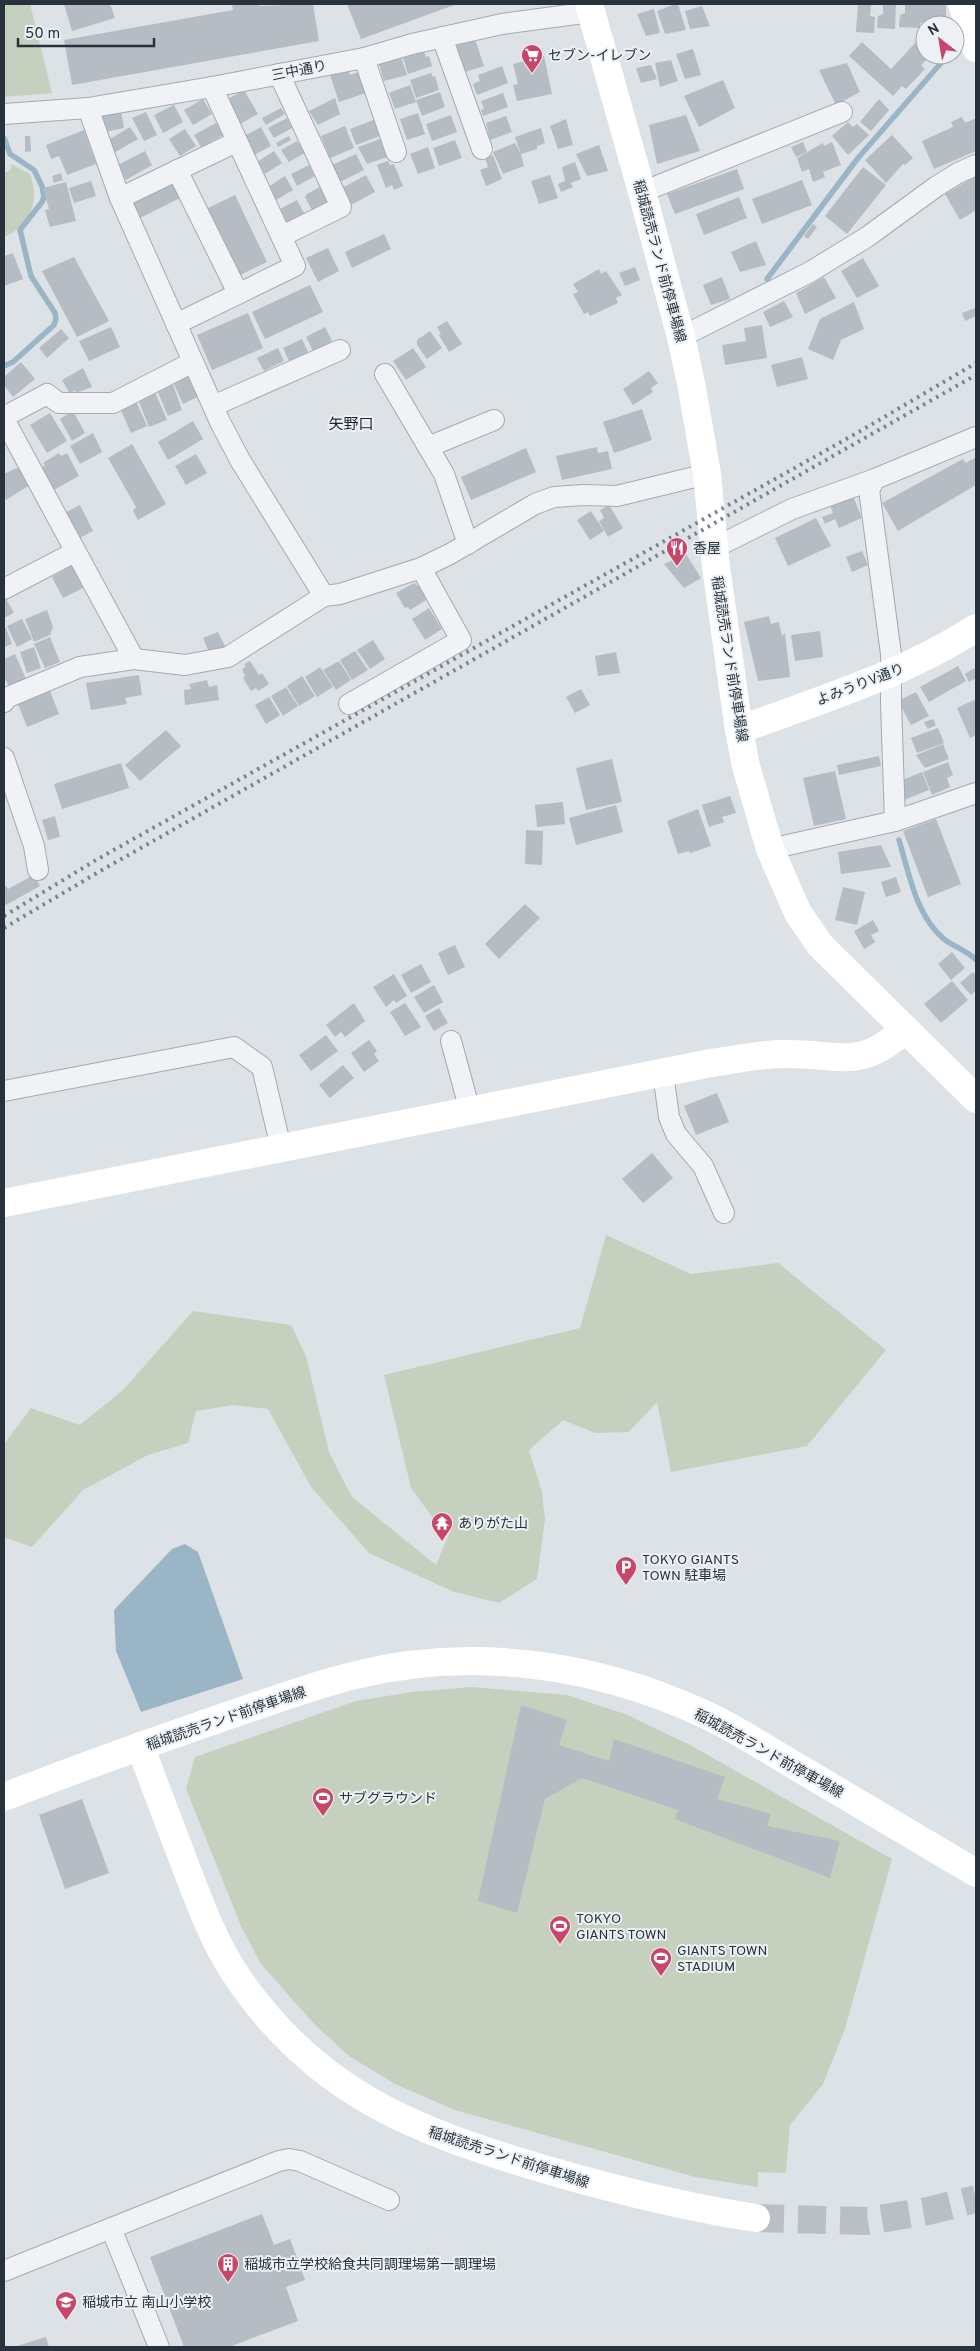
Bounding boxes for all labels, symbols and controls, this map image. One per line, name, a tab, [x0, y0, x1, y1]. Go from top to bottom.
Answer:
scale bar	[18, 15, 154, 47]
north arrow	[915, 15, 965, 65]
text: N	[925, 20, 943, 40]
text: 50 m	[25, 25, 60, 44]
supermarket icon: セブン-イレブン	[520, 43, 544, 74]
place label: セブン-イレブン	[548, 47, 652, 65]
street label: 三中通り	[270, 58, 328, 85]
street label: 稲城読売ランド前停車場線	[629, 178, 689, 345]
district label: 矢野口	[328, 416, 374, 435]
restaurant icon: 香屋	[665, 536, 689, 567]
place label: 香屋	[693, 541, 721, 558]
street label: 稲城読売ランド前停車場線	[707, 575, 751, 744]
street label: よみうりV通り	[814, 661, 907, 710]
temple icon: ありがた山	[430, 1511, 454, 1542]
place label: ありがた山	[458, 1516, 528, 1533]
place label: TOKYO GIANTS TOWN 駐車場	[642, 1552, 739, 1585]
parking icon: TOKYO GIANTS TOWN 駐車場	[614, 1555, 638, 1586]
street label: 稲城読売ランド前停車場線	[144, 1683, 309, 1755]
street label: 稲城読売ランド前停車場線	[691, 1705, 846, 1802]
sports icon: サブグラウンド	[311, 1786, 335, 1817]
place label: サブグラウンド	[339, 1790, 437, 1808]
place label: TOKYO GIANTS TOWN	[576, 1911, 666, 1944]
sports icon: TOKYO GIANTS TOWN	[548, 1914, 572, 1945]
place label: GIANTS TOWN STADIUM	[677, 1943, 767, 1976]
sports icon: GIANTS TOWN STADIUM	[649, 1946, 673, 1977]
street label: 稲城読売ランド前停車場線	[426, 2123, 591, 2192]
building icon: 稲城市立学校給食共同調理場第一調理場	[216, 2252, 240, 2283]
place label: 稲城市立学校給食共同調理場第一調理場	[244, 2256, 496, 2274]
school or university icon: 稲城市立 南山小学校	[54, 2290, 78, 2321]
place label: 稲城市立 南山小学校	[82, 2295, 211, 2312]

